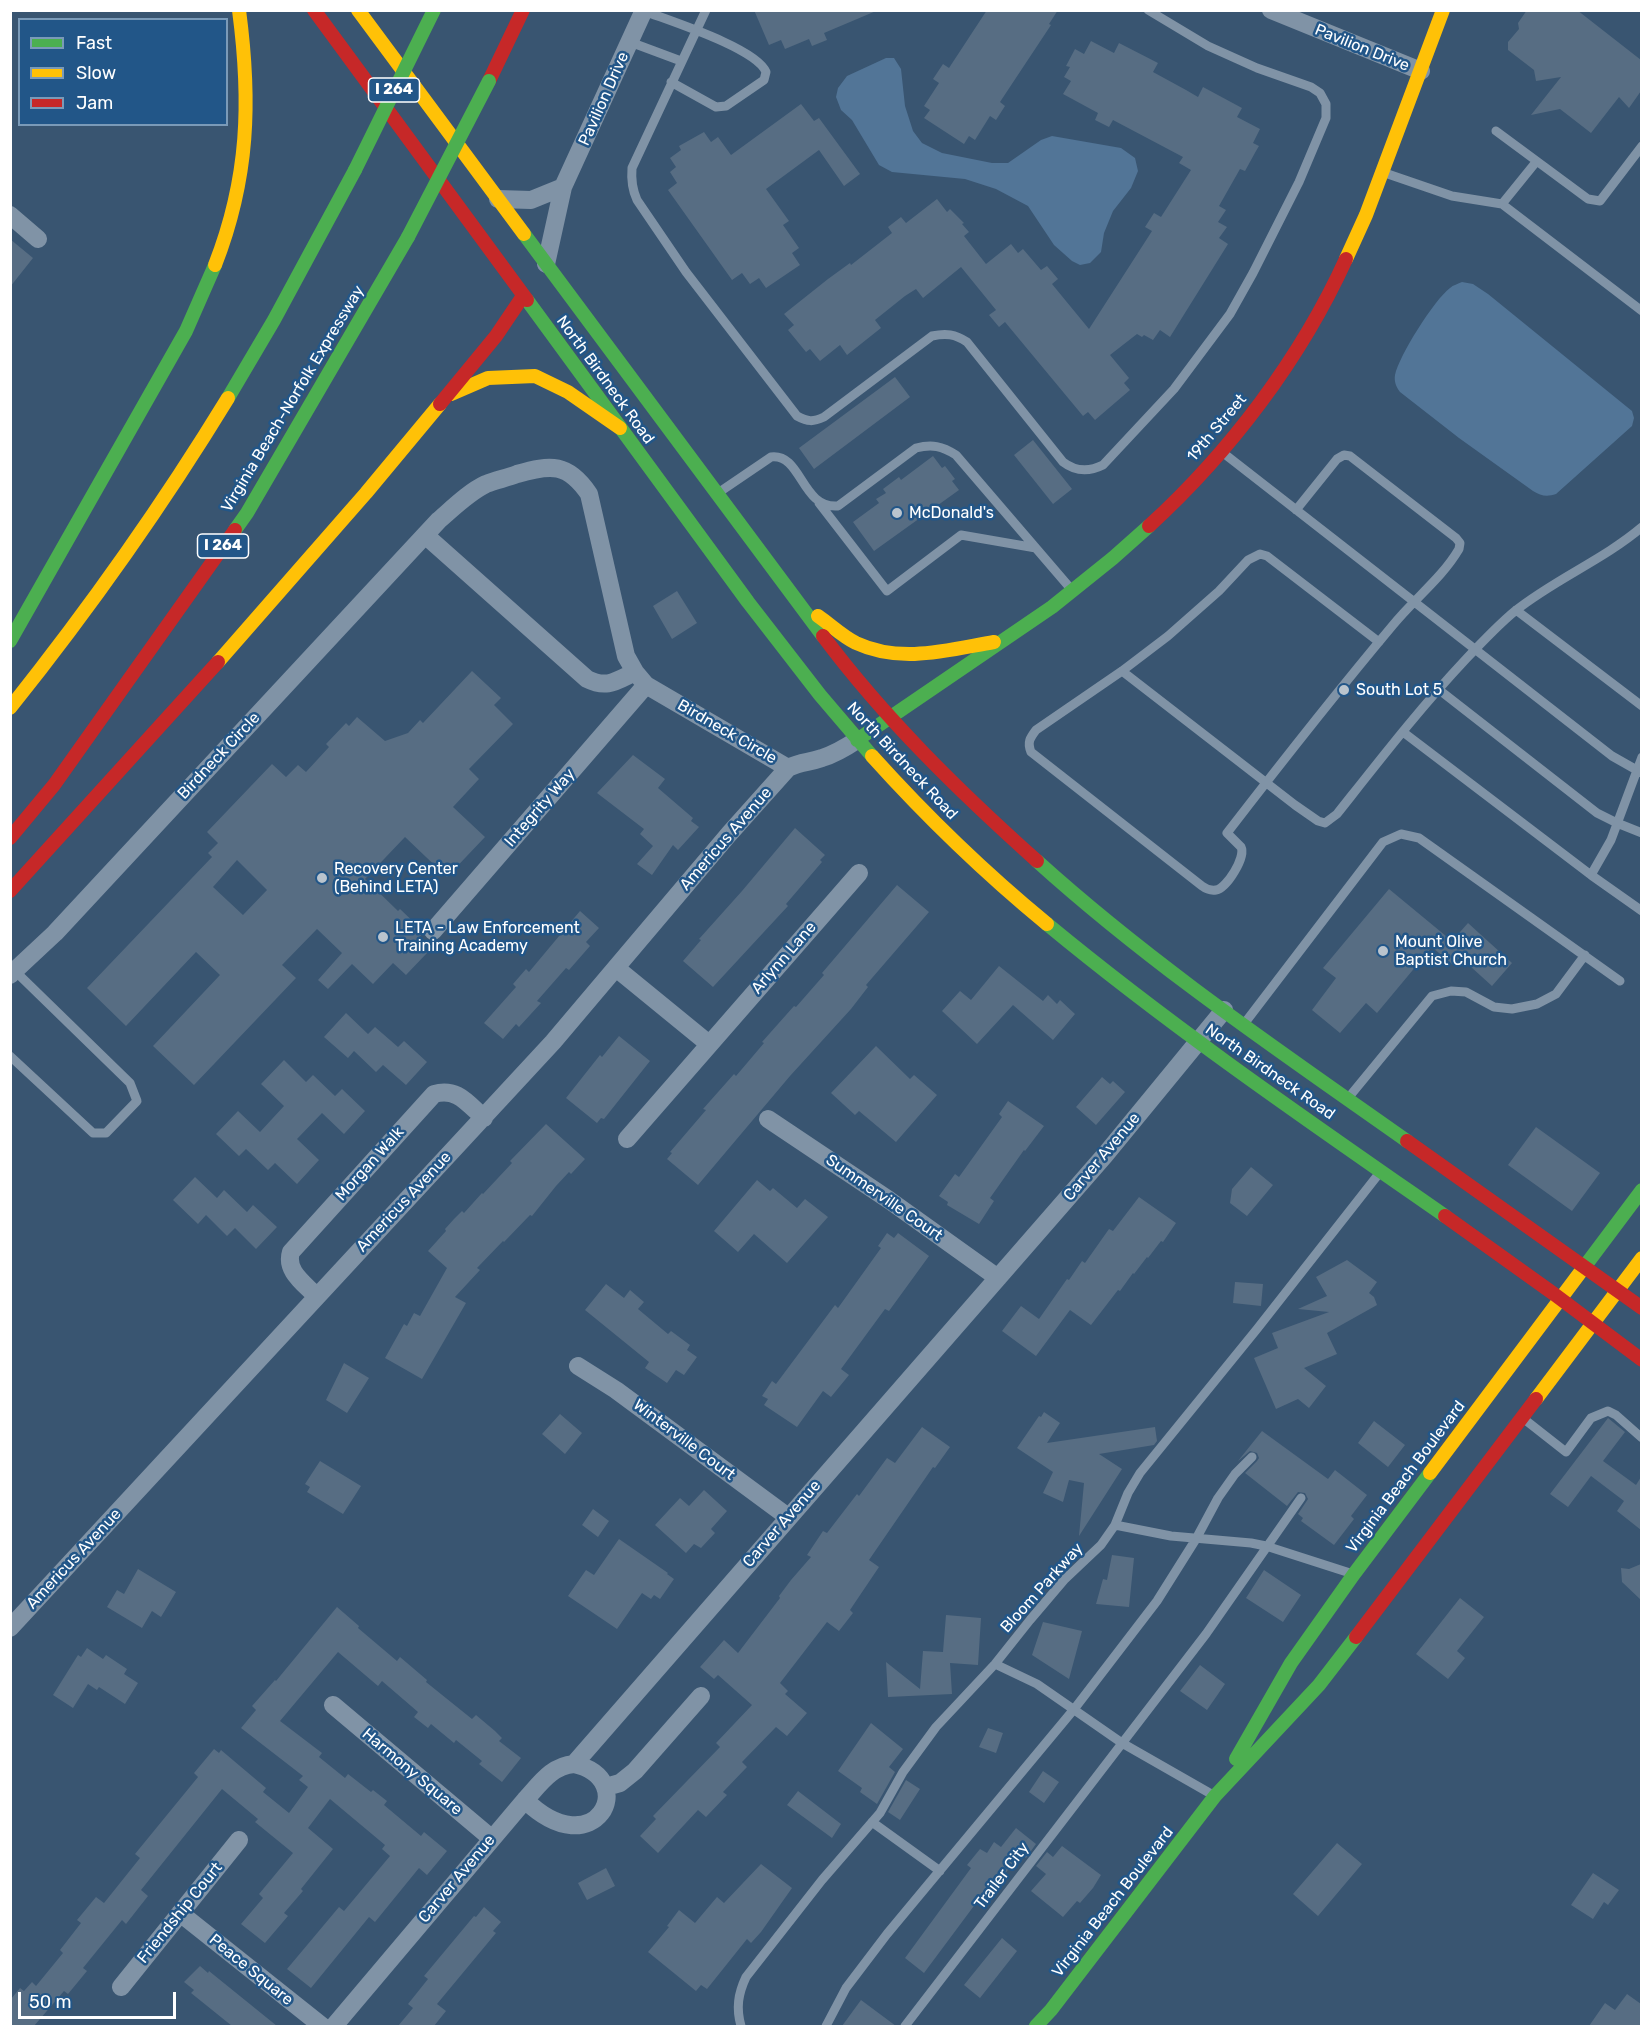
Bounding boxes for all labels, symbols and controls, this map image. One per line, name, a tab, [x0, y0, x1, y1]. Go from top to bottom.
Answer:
legend	[18, 18, 228, 126]
street label: Pavilion Drive	[1312, 20, 1412, 76]
text: Fast	[76, 32, 112, 54]
street label: Pavilion Drive	[575, 49, 633, 149]
text: Slow	[76, 62, 116, 84]
road number: I 264	[368, 78, 420, 102]
text: Jam	[76, 92, 113, 114]
street label: Virginia Beach-Norfolk Expressway	[218, 282, 368, 516]
street label: North Birdneck Road	[552, 312, 658, 448]
street label: 19th Street	[1183, 390, 1251, 466]
place label: McDonald's	[909, 503, 994, 523]
marker: McDonald's	[890, 506, 904, 520]
road number: I 264	[198, 534, 248, 558]
place label: South Lot 5	[1356, 680, 1442, 700]
marker: South Lot 5	[1337, 683, 1351, 697]
street label: Birdneck Circle	[674, 696, 780, 768]
street label: North Birdneck Road	[843, 698, 961, 824]
street label: Birdneck Circle	[174, 709, 264, 803]
street label: Integrity Way	[501, 765, 579, 851]
street label: Americus Avenue	[676, 783, 776, 895]
place label: Recovery Center (Behind LETA)	[334, 859, 458, 897]
marker: Recovery Center (Behind LETA)	[315, 871, 329, 885]
place label: LETA - Law Enforcement Training Academy	[395, 918, 580, 956]
street label: Arlynn Lane	[747, 918, 821, 998]
marker: LETA - Law Enforcement Training Academy	[376, 930, 390, 944]
place label: Mount Olive Baptist Church	[1395, 932, 1507, 970]
marker: Mount Olive Baptist Church	[1376, 944, 1390, 958]
street label: North Birdneck Road	[1201, 1020, 1339, 1124]
street label: Carver Avenue	[1060, 1109, 1144, 1205]
street label: Morgan Walk	[332, 1123, 408, 1205]
street label: Americus Avenue	[352, 1148, 456, 1256]
street label: Summerville Court	[822, 1150, 946, 1246]
street label: Winterville Court	[629, 1395, 739, 1485]
street label: Virginia Beach Boulevard	[1342, 1397, 1470, 1557]
street label: Carver Avenue	[739, 1477, 825, 1571]
street label: Americus Avenue	[22, 1505, 126, 1613]
street label: Bloom Parkway	[997, 1539, 1087, 1637]
street label: Harmony Square	[358, 1725, 466, 1819]
street label: Virginia Beach Boulevard	[1048, 1823, 1178, 1981]
street label: Carver Avenue	[415, 1831, 499, 1927]
street label: Trailer City	[971, 1839, 1033, 1913]
street label: Friendship Court	[133, 1859, 227, 1967]
street label: Peace Square	[205, 1930, 297, 2010]
scale bar	[21, 1980, 178, 2018]
text: 50 m	[29, 1991, 72, 2013]

